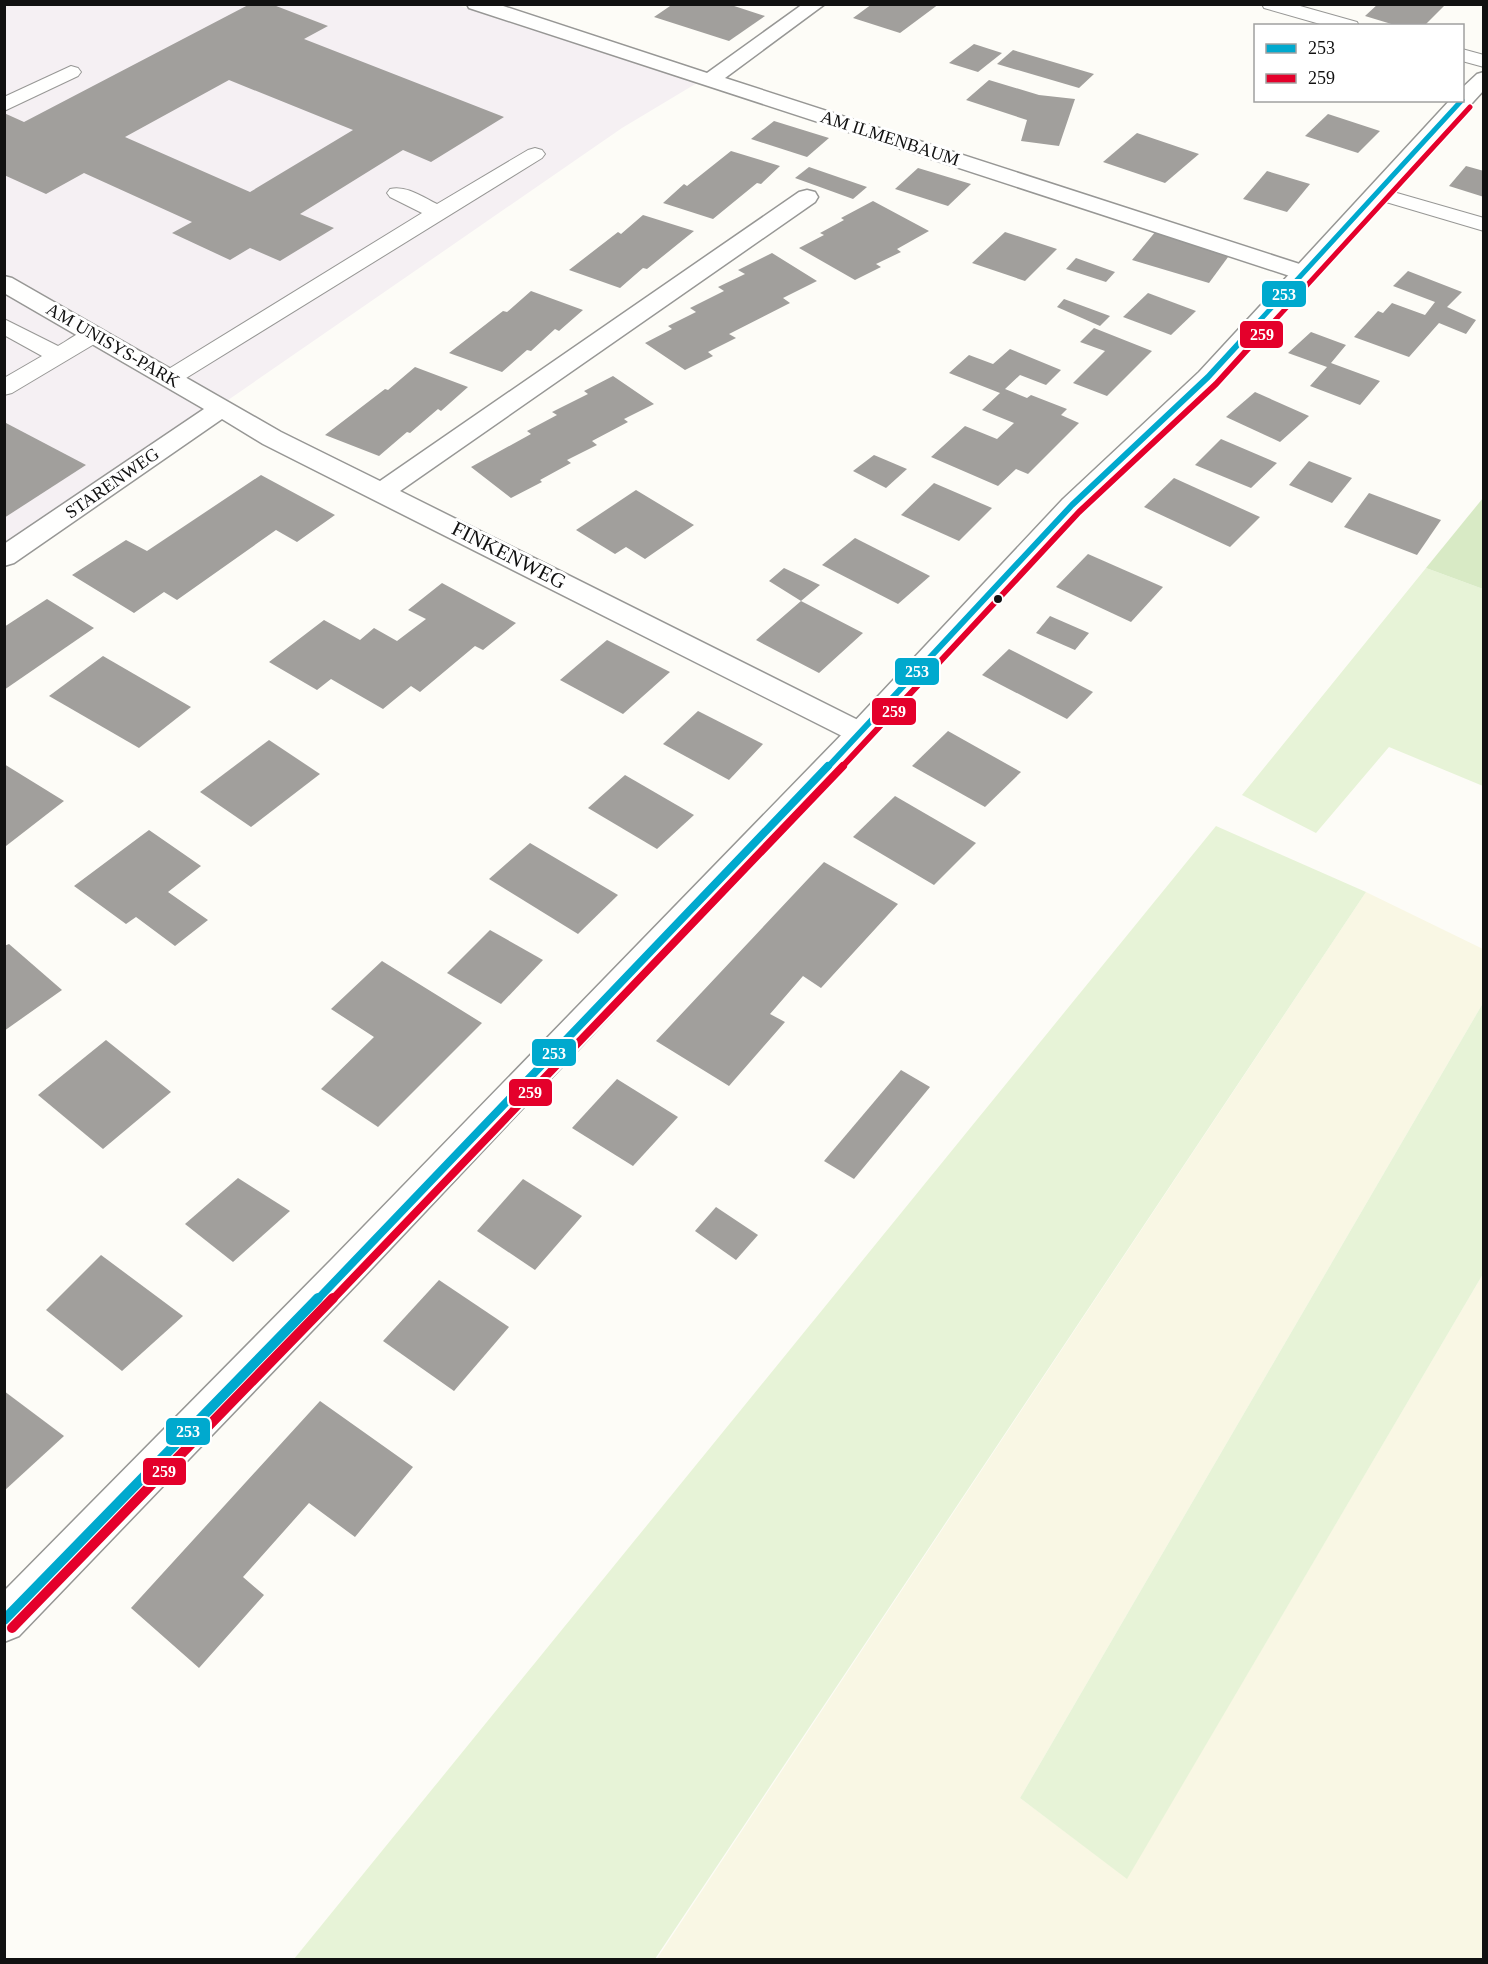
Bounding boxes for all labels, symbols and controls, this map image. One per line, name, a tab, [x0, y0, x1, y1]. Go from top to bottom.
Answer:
legend	[1254, 24, 1464, 102]
text: 253	[1308, 38, 1335, 58]
text: 259	[1308, 68, 1335, 88]
street label: AM ILMENBAUM	[818, 106, 962, 170]
line badge: 253	[1261, 280, 1307, 308]
text: 253	[1272, 286, 1296, 303]
street label: AM UNISYS-PARK	[43, 299, 183, 391]
line badge: 259	[1239, 320, 1284, 349]
text: 259	[1250, 326, 1274, 343]
street label: STARENWEG	[61, 443, 163, 523]
street label: FINKENWEG	[448, 516, 570, 594]
unlabelled marker	[992, 593, 1004, 605]
line badge: 253	[894, 657, 940, 686]
text: 253	[905, 663, 929, 680]
line badge: 259	[871, 697, 917, 726]
text: 259	[882, 703, 906, 720]
line badge: 253	[531, 1038, 577, 1067]
text: 253	[542, 1045, 566, 1062]
line badge: 259	[508, 1078, 553, 1107]
text: 259	[518, 1084, 542, 1101]
line badge: 253	[165, 1417, 211, 1446]
text: 253	[176, 1423, 200, 1440]
line badge: 259	[142, 1457, 187, 1486]
text: 259	[152, 1463, 176, 1480]

